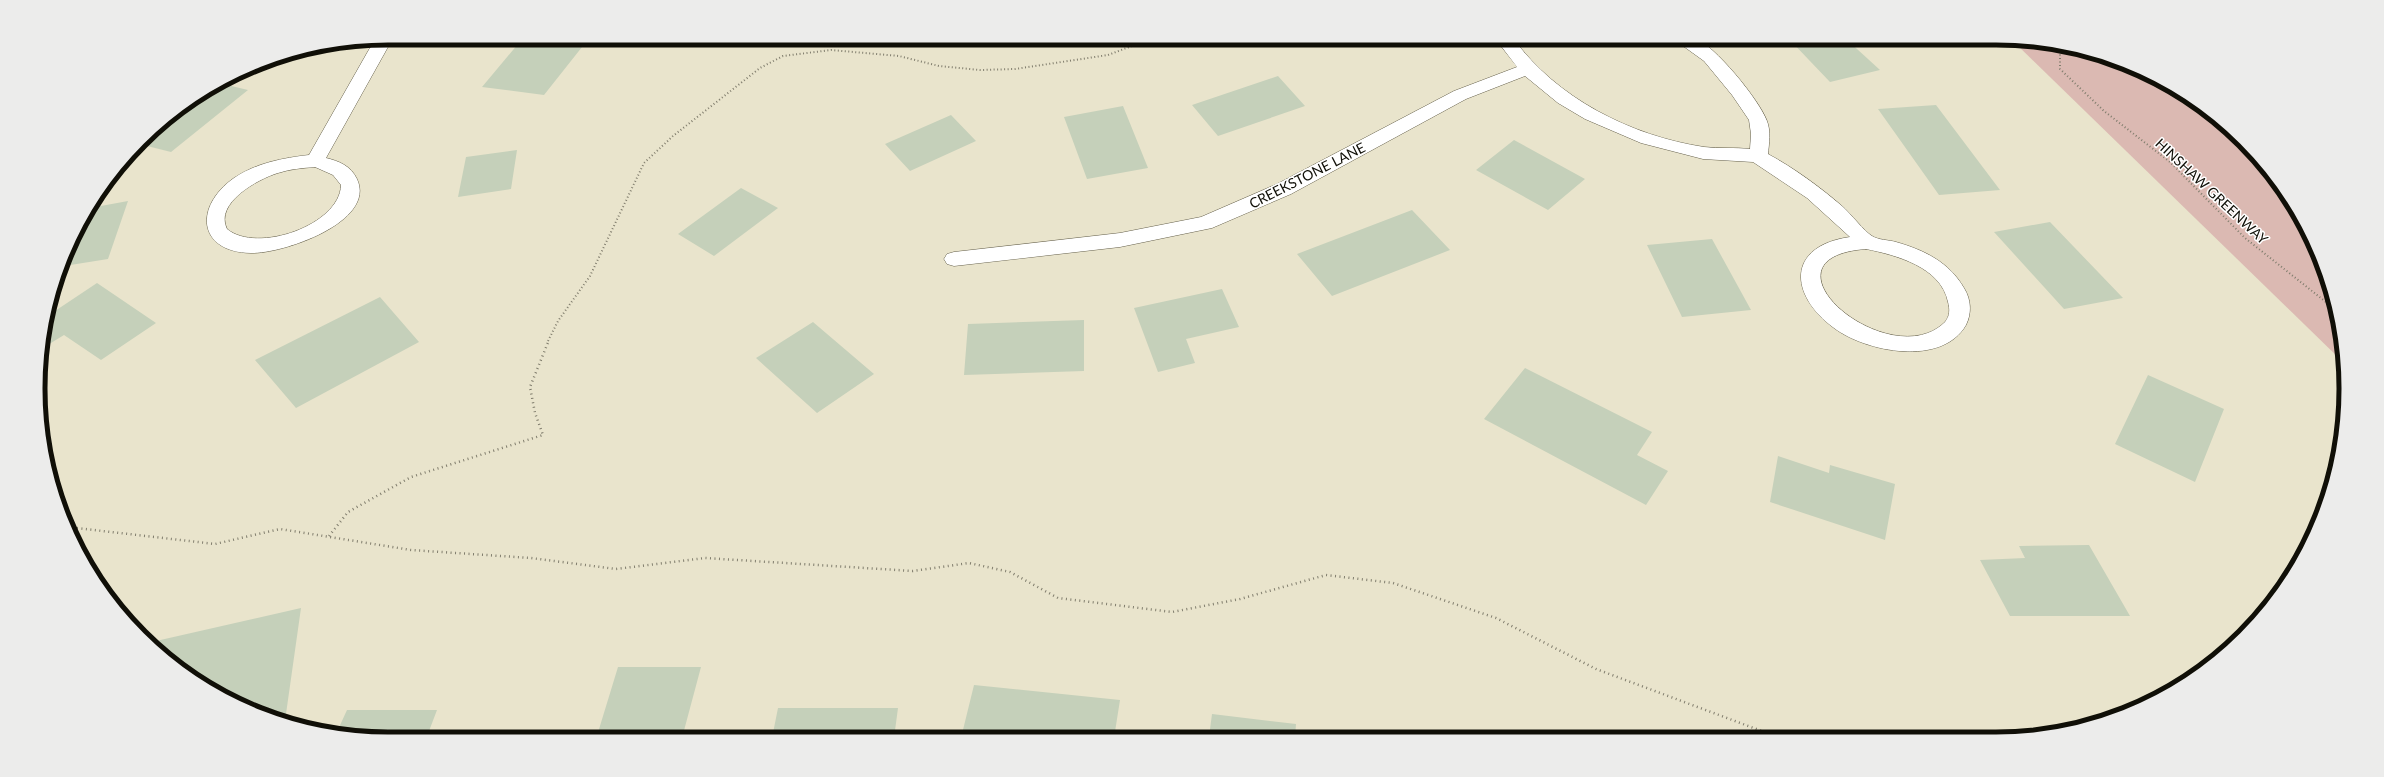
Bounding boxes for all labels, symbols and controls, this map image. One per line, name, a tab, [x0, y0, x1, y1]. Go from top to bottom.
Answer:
street label: HINSHAW GREENWAY	[2152, 135, 2272, 248]
street label: CREEKSTONE LANE	[1246, 138, 1368, 212]

